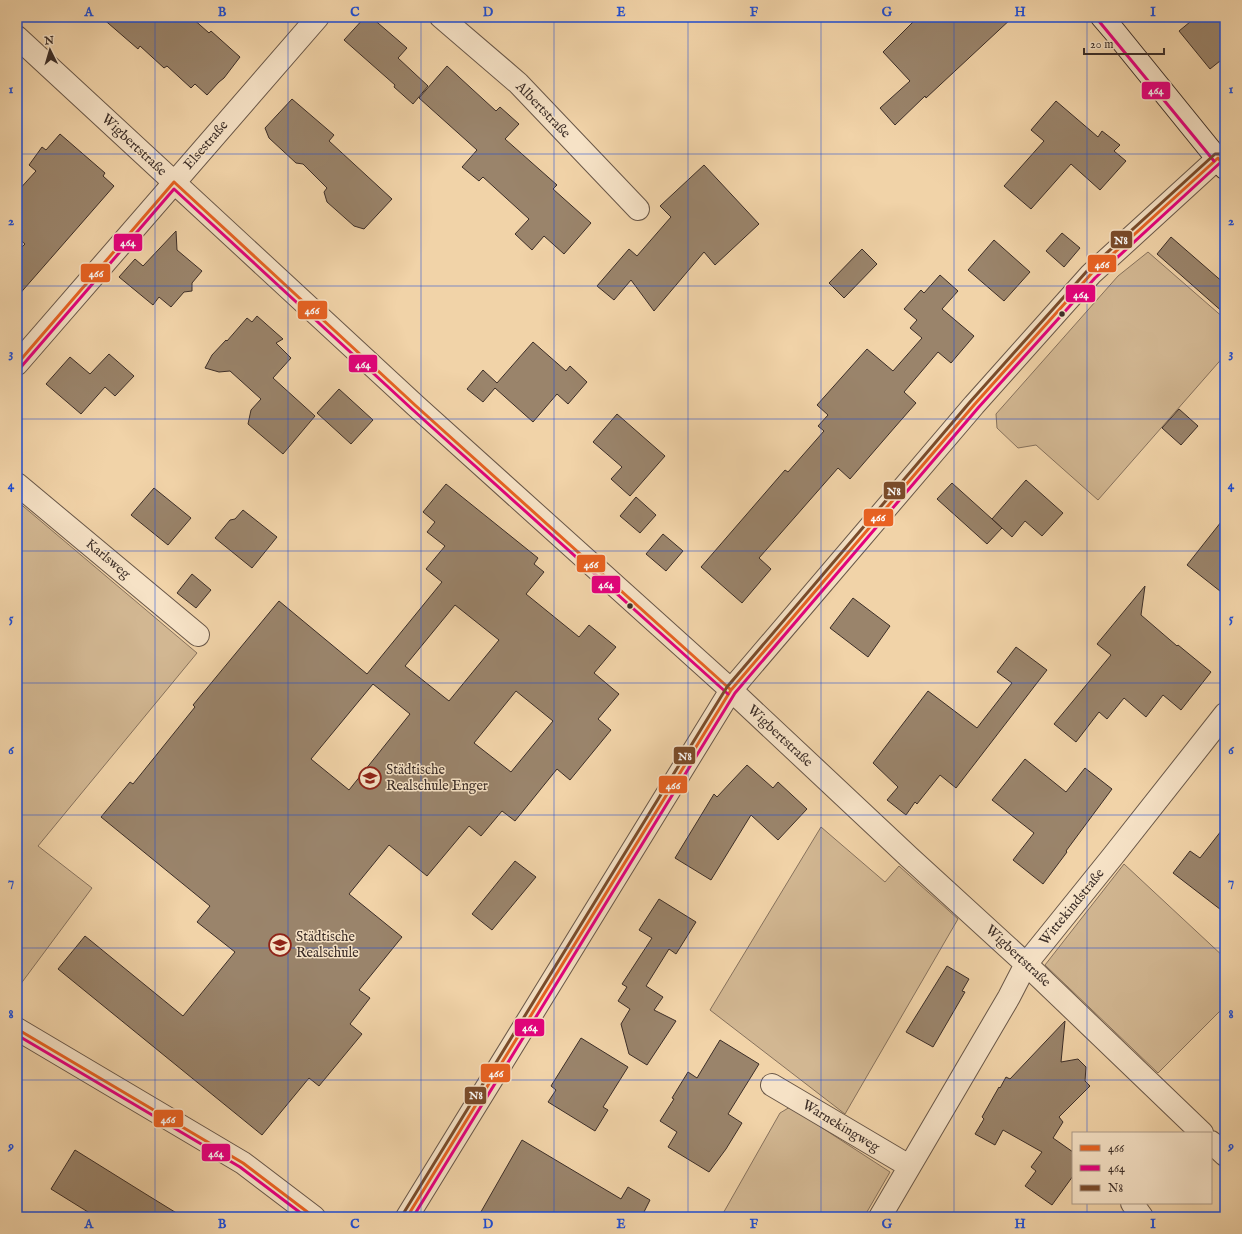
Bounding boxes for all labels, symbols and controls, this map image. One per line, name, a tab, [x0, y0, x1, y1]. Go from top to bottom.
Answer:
text: A	[84, 4, 95, 21]
text: B	[218, 4, 227, 21]
text: C	[350, 4, 360, 21]
text: D	[483, 4, 494, 21]
text: E	[616, 4, 626, 21]
text: F	[750, 4, 759, 21]
text: G	[882, 4, 893, 21]
text: H	[1014, 4, 1026, 21]
text: I	[1150, 4, 1156, 21]
north arrow	[30, 30, 70, 70]
scale bar	[1084, 30, 1164, 56]
text: N	[43, 34, 55, 49]
text: 20 m	[1090, 37, 1113, 52]
street label: Albertstraße	[511, 77, 575, 142]
text: 1	[9, 81, 14, 98]
line badge: 464	[1141, 81, 1171, 100]
text: 1	[1229, 81, 1234, 98]
text: 464	[1147, 84, 1164, 98]
street label: Wigbertstraße	[97, 110, 171, 180]
street label: Elsestraße	[180, 116, 233, 173]
text: 2	[8, 213, 14, 230]
text: 2	[1228, 213, 1234, 230]
line badge: N8	[1110, 230, 1133, 249]
line badge: 464	[113, 233, 143, 252]
text: N8	[1113, 234, 1128, 248]
text: 464	[119, 236, 136, 250]
line badge: 466	[1087, 254, 1117, 273]
text: 466	[1094, 258, 1111, 272]
line badge: 466	[80, 263, 111, 283]
text: 466	[88, 267, 105, 281]
line badge: 464	[1065, 284, 1096, 303]
text: 464	[1072, 288, 1089, 302]
line badge: 466	[297, 300, 328, 320]
text: 466	[304, 304, 321, 318]
unlabelled marker	[1057, 309, 1067, 319]
text: 3	[9, 345, 14, 362]
text: 3	[1229, 345, 1234, 362]
line badge: 464	[348, 354, 378, 373]
text: 464	[354, 358, 371, 372]
text: 4	[8, 477, 15, 494]
text: 4	[1228, 477, 1235, 494]
line badge: N8	[883, 481, 906, 500]
text: N8	[886, 485, 901, 499]
line badge: 466	[863, 508, 894, 527]
text: 466	[870, 511, 887, 525]
street label: Karlsweg	[82, 535, 134, 583]
line badge: 466	[576, 554, 606, 573]
text: 466	[583, 558, 600, 572]
line badge: 464	[591, 575, 621, 594]
text: 464	[597, 578, 614, 592]
unlabelled marker	[625, 601, 635, 611]
text: 5	[9, 610, 14, 627]
text: 5	[1229, 610, 1234, 627]
street label: Wigbertstraße	[743, 701, 817, 771]
text: 6	[8, 742, 14, 759]
text: 6	[1228, 742, 1234, 759]
line badge: N8	[673, 746, 696, 765]
text: N8	[677, 750, 692, 764]
place label: Städtische Realschule Enger	[386, 761, 488, 795]
school or university icon: Städtische Realschule Enger	[357, 765, 383, 791]
line badge: 466	[658, 775, 688, 794]
text: 466	[665, 779, 682, 793]
street label: Wittekindstraße	[1035, 864, 1109, 949]
text: 7	[8, 874, 14, 891]
text: 7	[1228, 874, 1234, 891]
street label: Wigbertstraße	[981, 921, 1055, 991]
place label: Städtische Realschule	[296, 928, 359, 962]
school or university icon: Städtische Realschule	[267, 932, 293, 958]
text: 8	[8, 1006, 14, 1023]
text: 8	[1228, 1006, 1234, 1023]
line badge: 464	[514, 1018, 545, 1037]
text: 464	[521, 1021, 538, 1035]
line badge: 466	[480, 1063, 511, 1083]
text: 466	[488, 1067, 505, 1081]
line badge: N8	[464, 1086, 487, 1105]
text: N8	[468, 1089, 483, 1103]
street label: Warnekingweg	[799, 1096, 883, 1156]
line badge: 466	[153, 1109, 184, 1128]
text: 466	[160, 1113, 177, 1127]
legend	[1072, 1132, 1212, 1204]
text: 9	[7, 1138, 14, 1155]
text: 9	[1227, 1138, 1234, 1155]
text: 466	[1108, 1141, 1125, 1156]
line badge: 464	[201, 1143, 231, 1162]
text: 464	[207, 1147, 224, 1161]
text: 464	[1108, 1161, 1125, 1176]
text: N8	[1108, 1181, 1123, 1196]
text: A	[84, 1216, 95, 1233]
text: B	[218, 1216, 227, 1233]
text: C	[350, 1216, 360, 1233]
text: D	[483, 1216, 494, 1233]
text: E	[616, 1216, 626, 1233]
text: F	[750, 1216, 759, 1233]
text: G	[882, 1216, 893, 1233]
text: H	[1014, 1216, 1026, 1233]
text: I	[1150, 1216, 1156, 1233]

